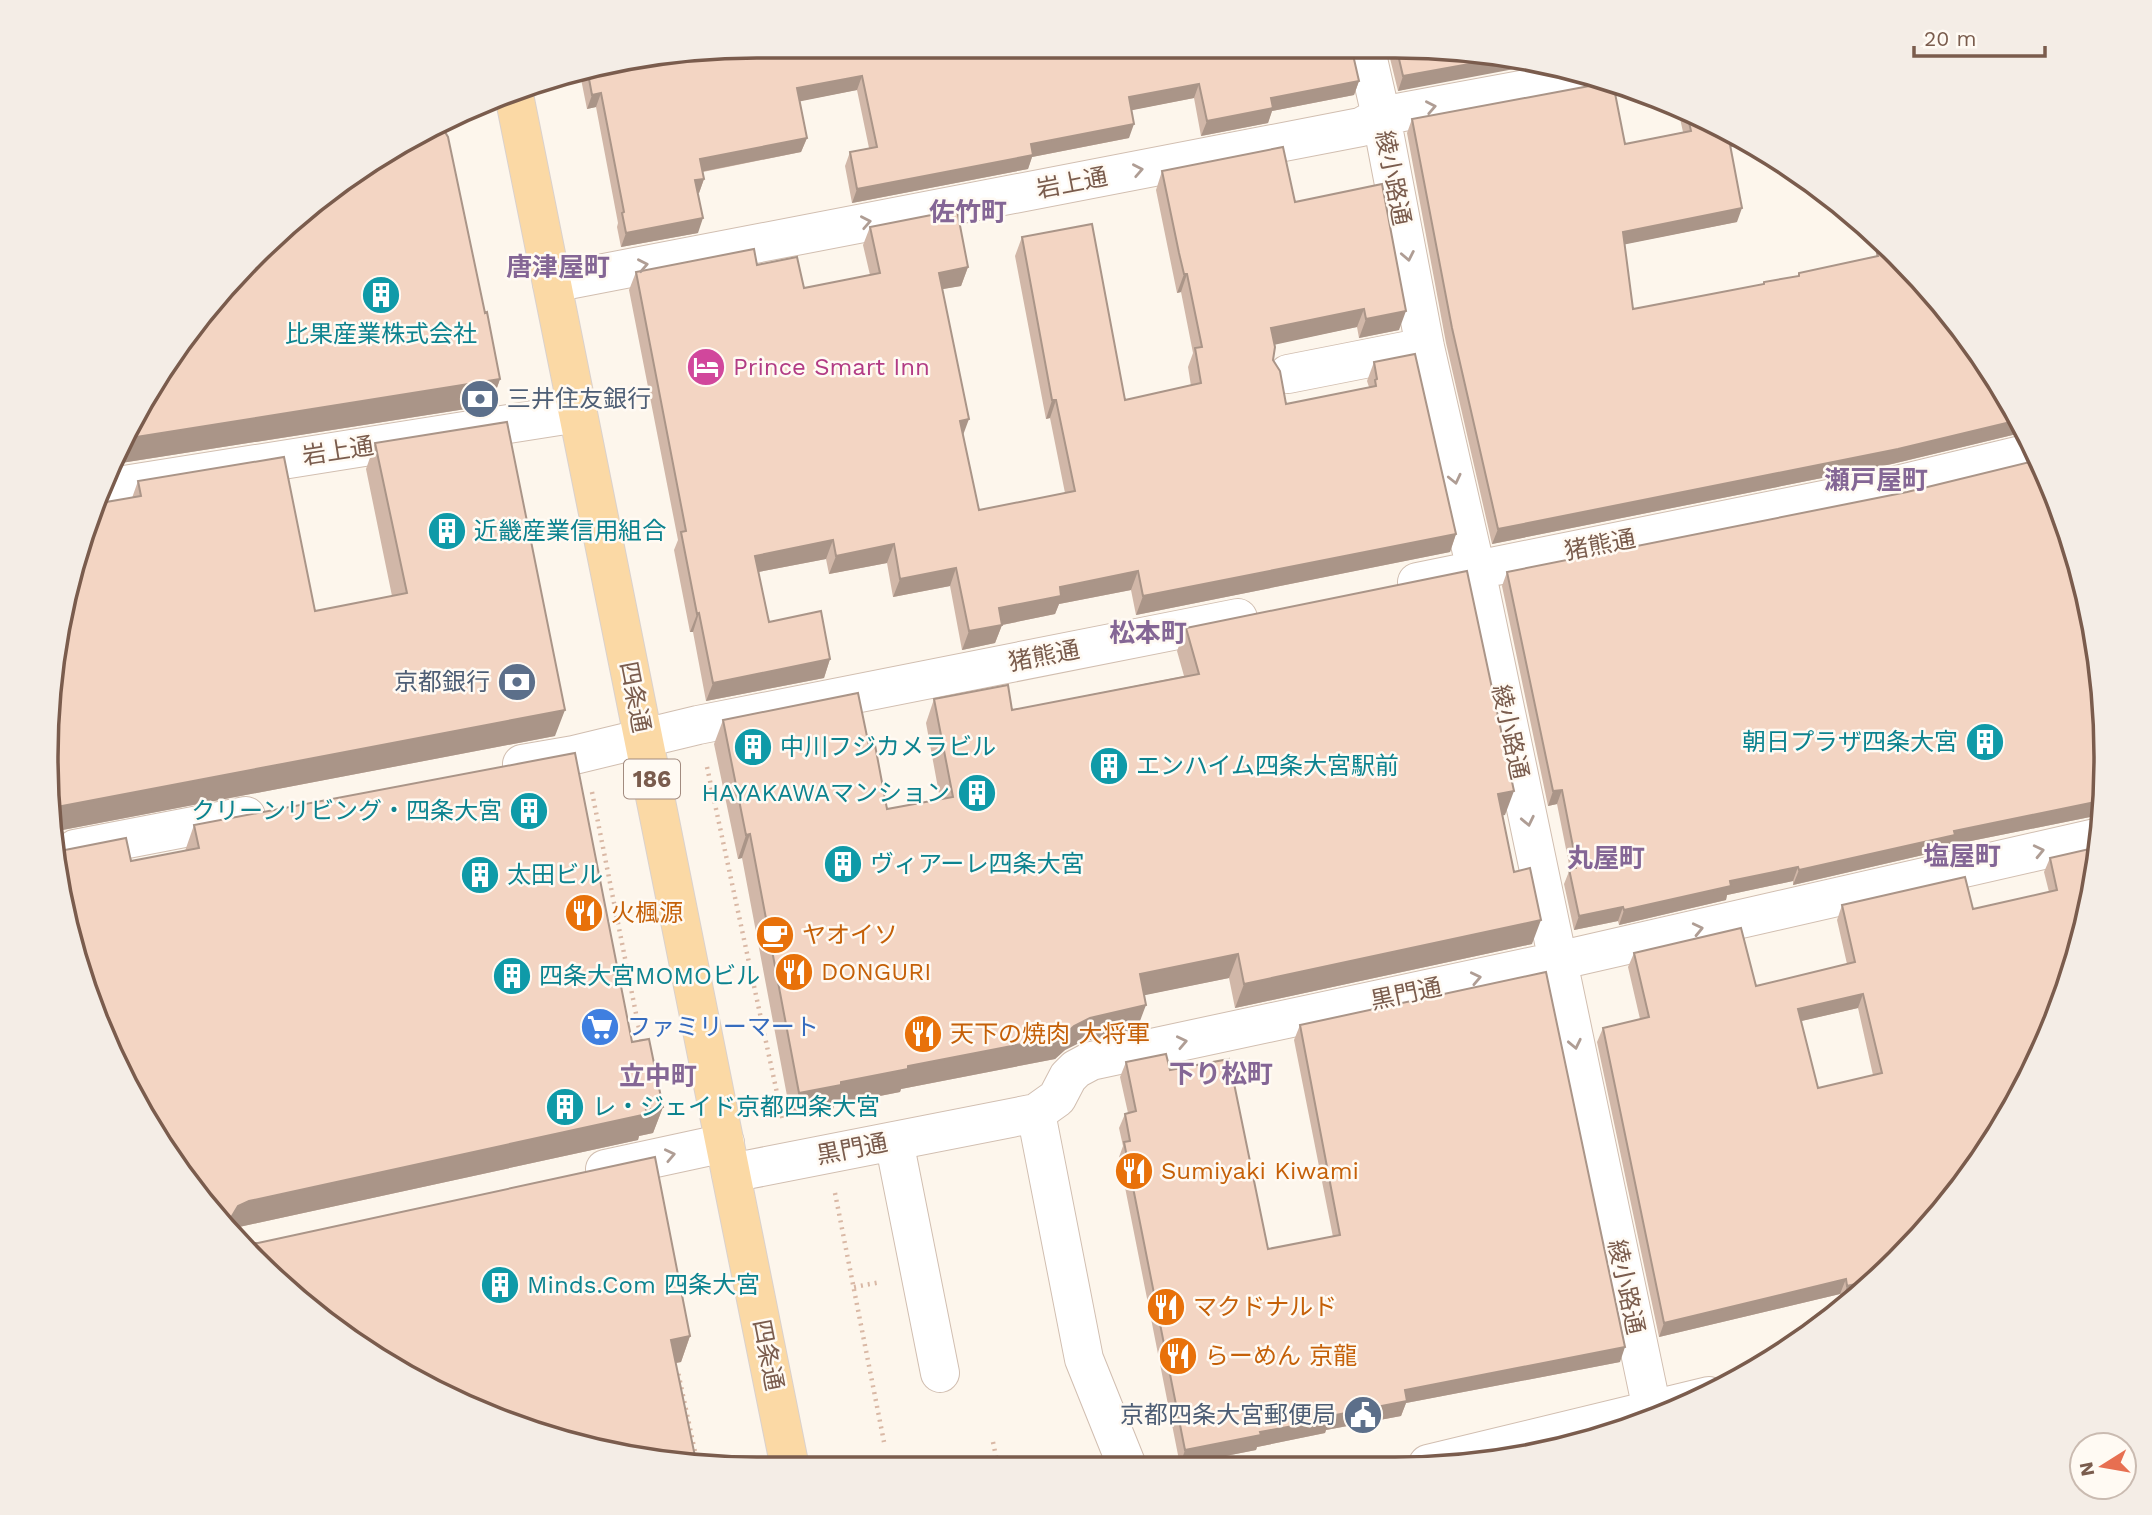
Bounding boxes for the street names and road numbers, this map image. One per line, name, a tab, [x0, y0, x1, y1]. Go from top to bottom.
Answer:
street label: 綾小路通	[1370, 128, 1416, 228]
street label: 岩上通	[1034, 162, 1110, 204]
street label: 岩上通	[300, 432, 376, 470]
street label: 猪熊通	[1562, 524, 1638, 566]
street label: 猪熊通	[1006, 635, 1082, 677]
street label: 四条通	[614, 659, 656, 735]
street label: 綾小路通	[1486, 682, 1534, 782]
road number: 186	[624, 760, 680, 799]
street label: 黒門通	[1368, 973, 1444, 1015]
street label: 黒門通	[814, 1128, 890, 1170]
street label: 綾小路通	[1602, 1237, 1650, 1337]
street label: 四条通	[747, 1317, 789, 1393]

